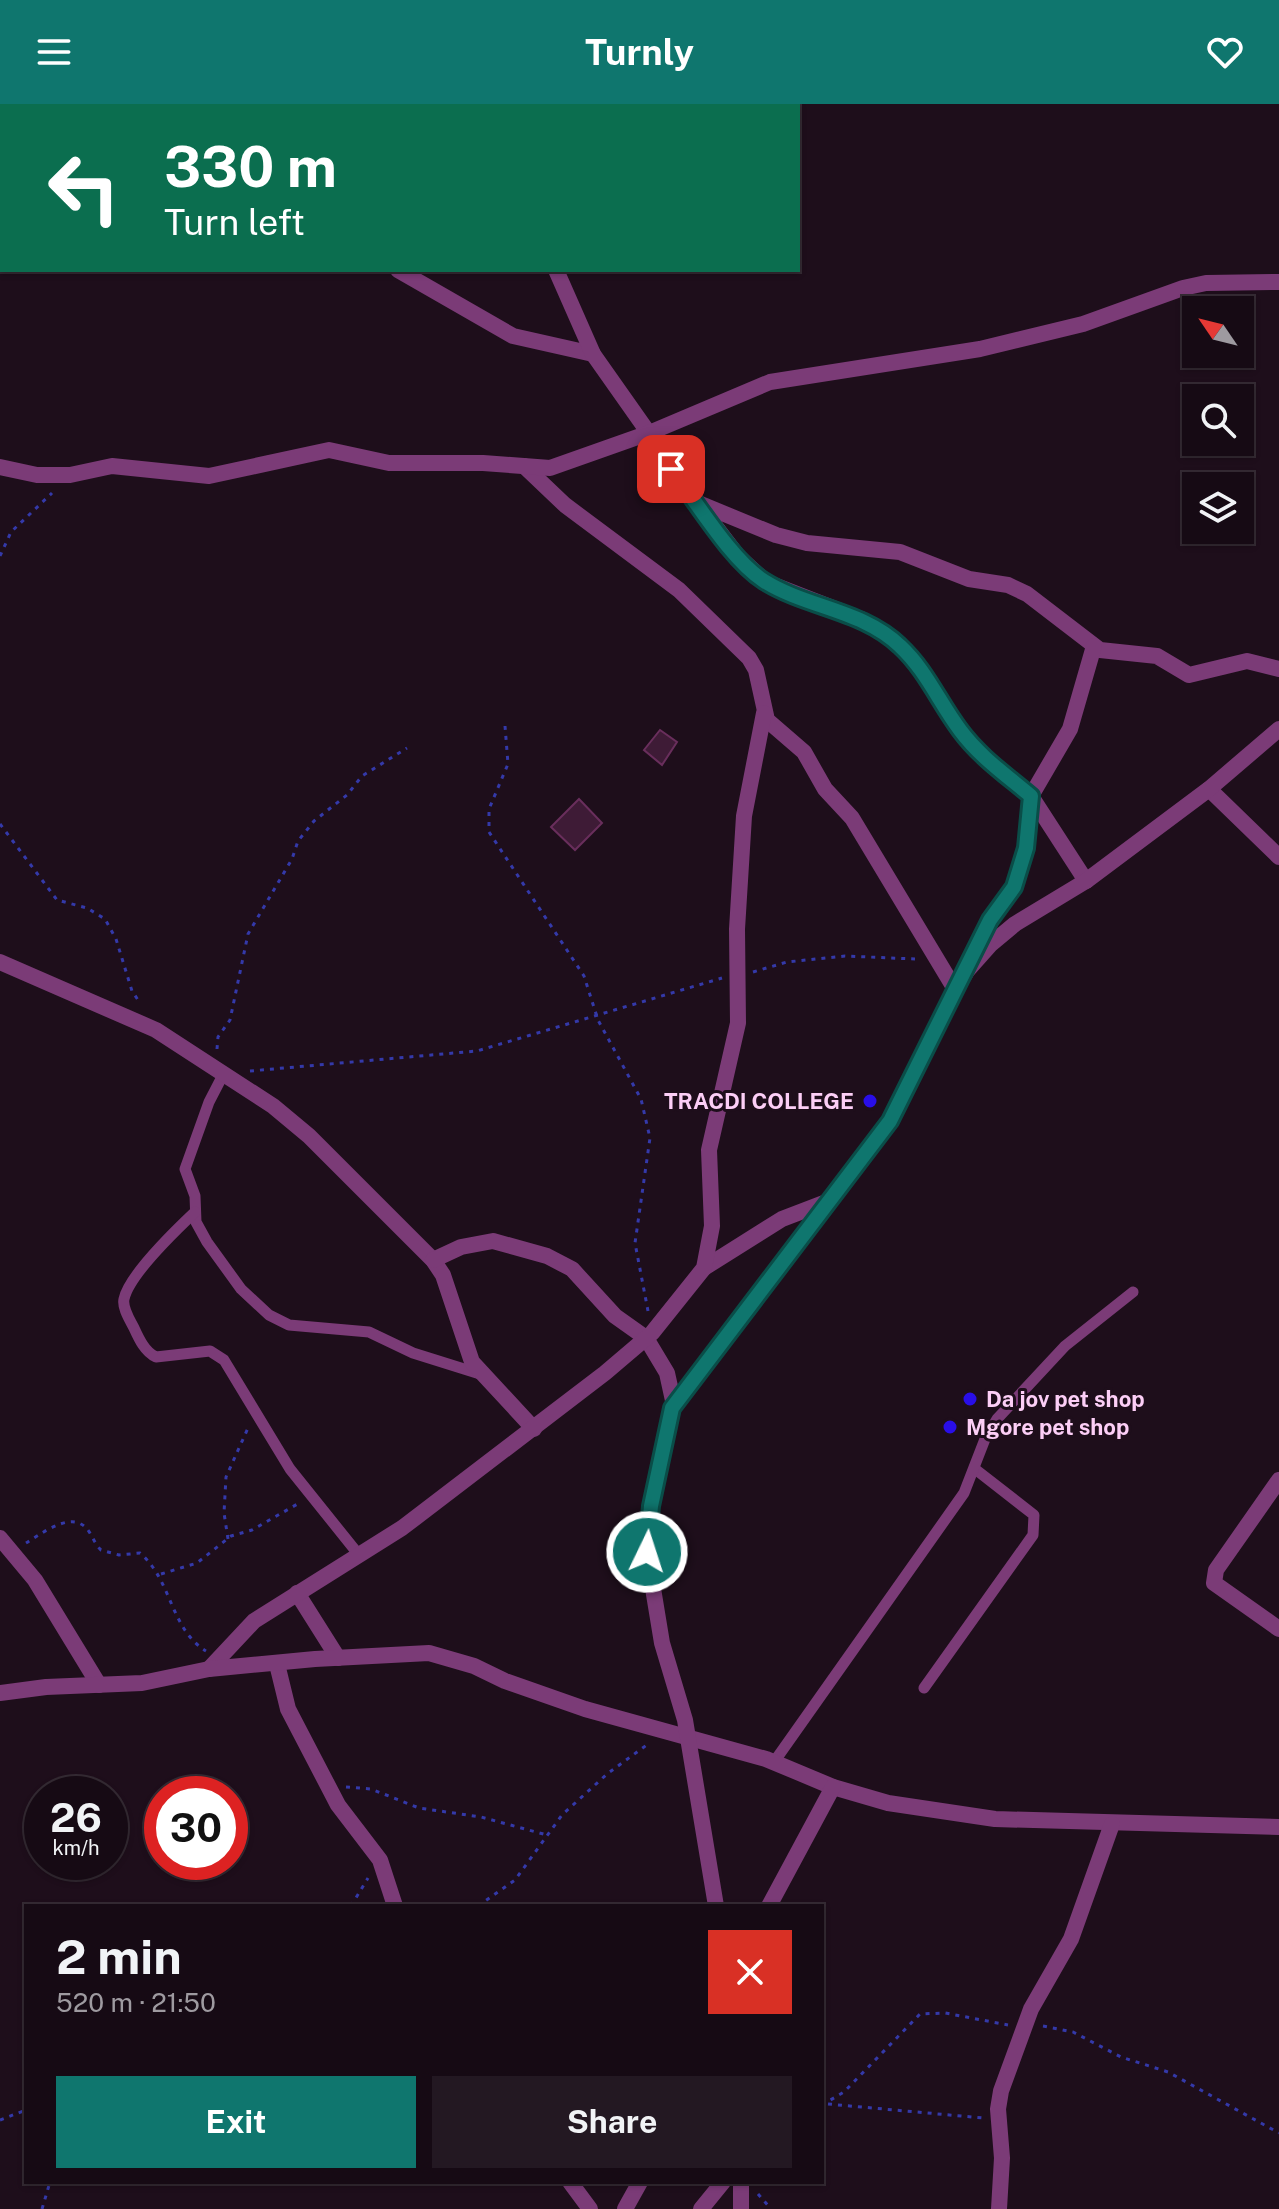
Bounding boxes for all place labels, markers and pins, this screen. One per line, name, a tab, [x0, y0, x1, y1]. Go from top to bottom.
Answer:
pin	[637, 435, 705, 503]
place label: TRACDI COLLEGE	[664, 1088, 854, 1114]
marker: TRACDI COLLEGE	[861, 1092, 879, 1110]
place label: Da jov pet shop	[986, 1386, 1145, 1412]
marker: Da jov pet shop	[961, 1390, 979, 1408]
place label: Mgore pet shop	[966, 1414, 1129, 1440]
marker: Mgore pet shop	[941, 1418, 959, 1436]

